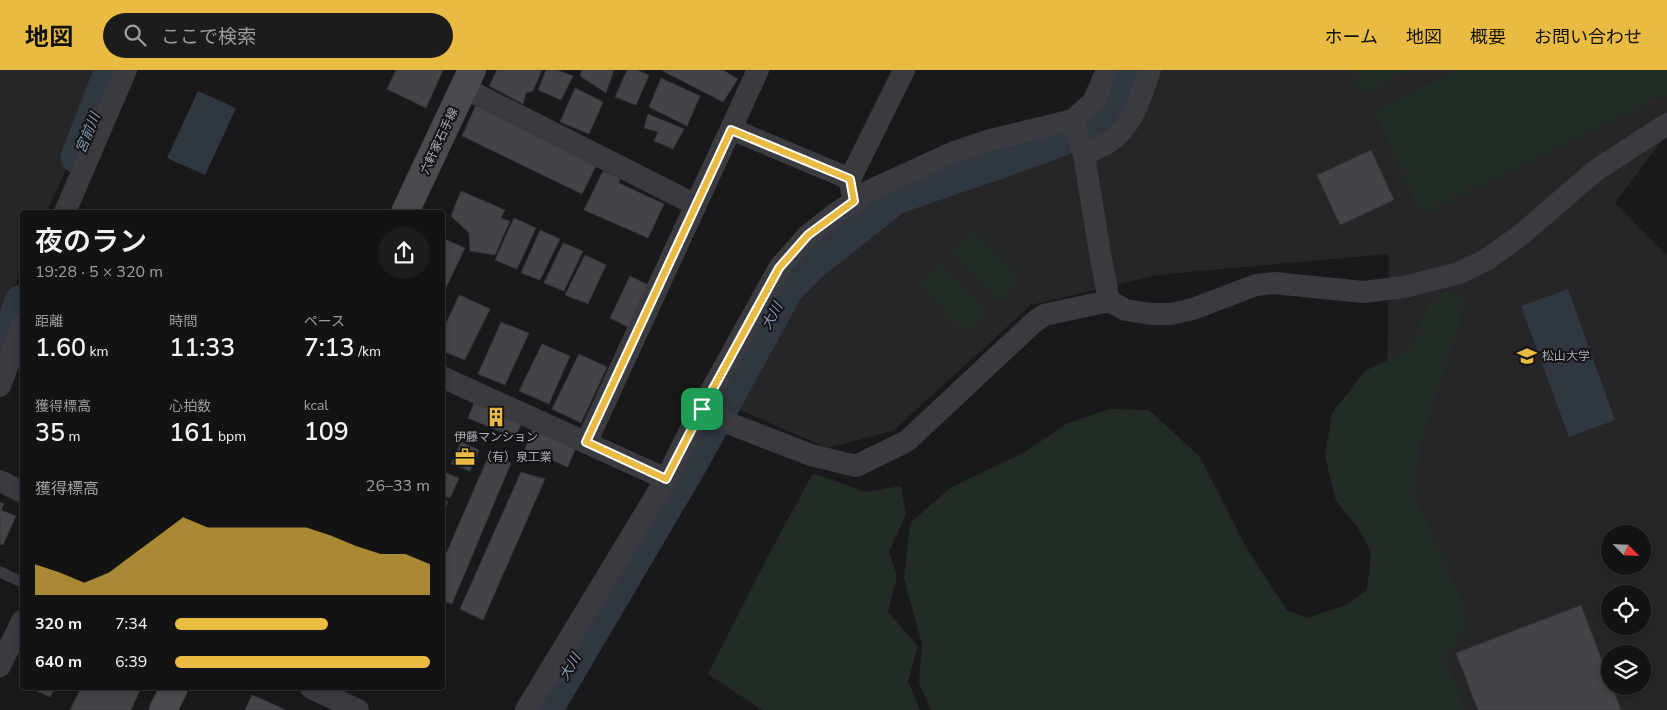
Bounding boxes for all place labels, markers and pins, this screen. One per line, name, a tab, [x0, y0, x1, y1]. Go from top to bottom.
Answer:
school or university icon: 松山大学	[1516, 345, 1538, 367]
place label: 松山大学	[1542, 348, 1590, 364]
pin	[681, 388, 723, 430]
building icon: 伊藤マンション	[485, 406, 507, 428]
place label: 伊藤マンション	[454, 429, 538, 445]
office icon: （有）泉工業	[454, 446, 476, 468]
place label: （有）泉工業	[480, 449, 552, 465]

